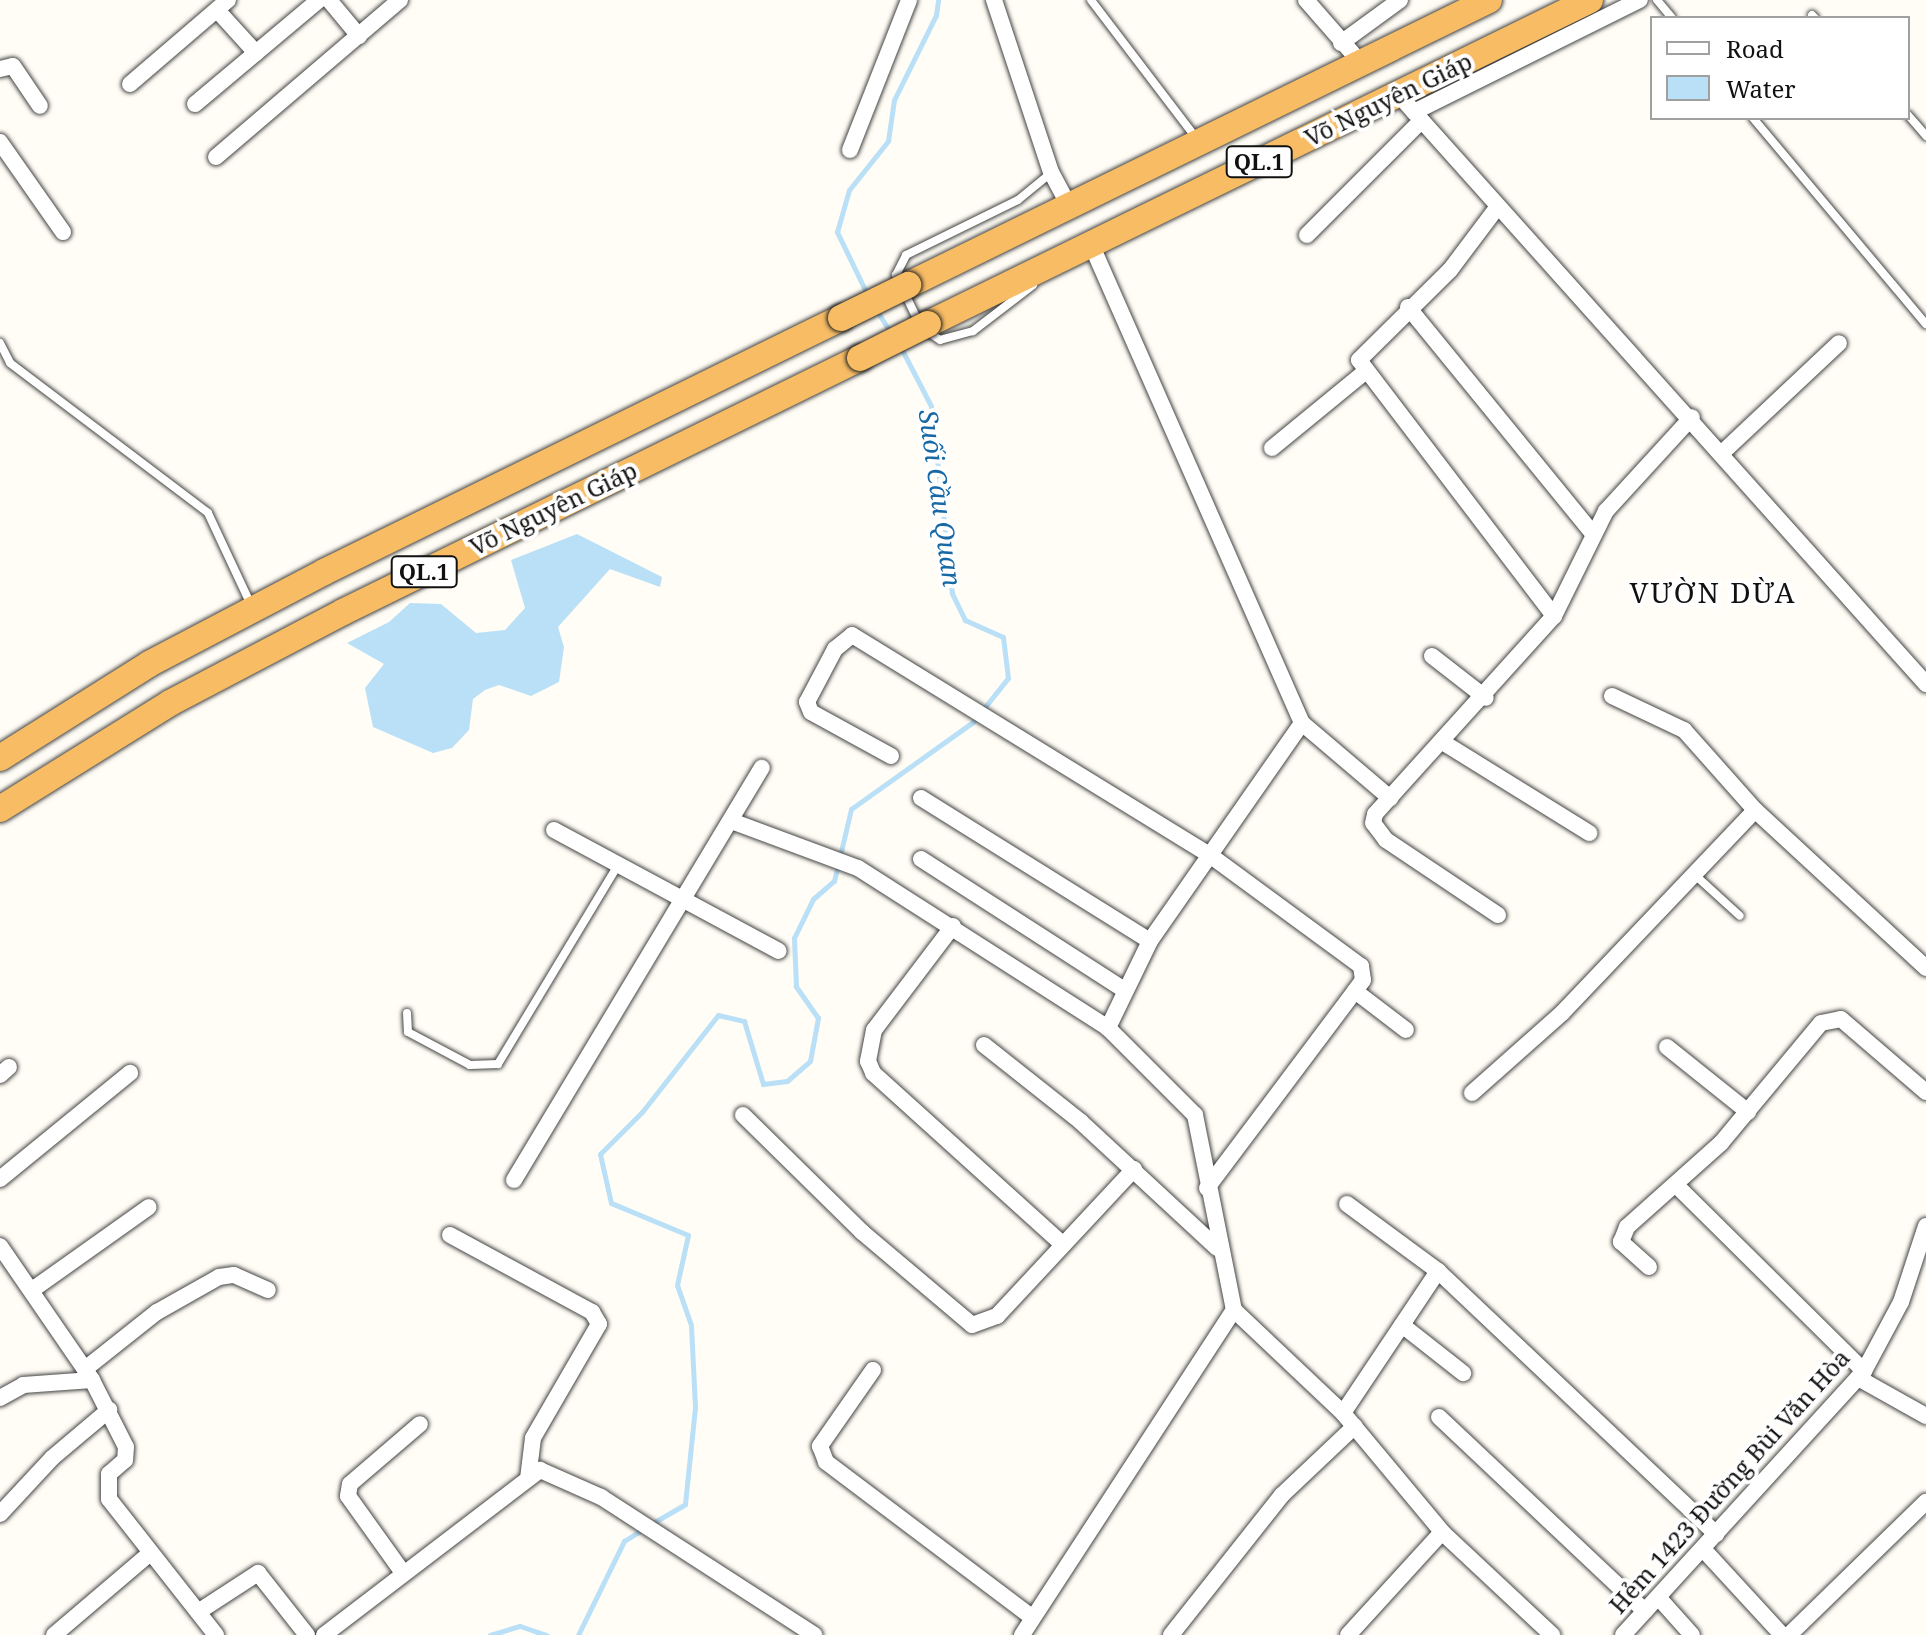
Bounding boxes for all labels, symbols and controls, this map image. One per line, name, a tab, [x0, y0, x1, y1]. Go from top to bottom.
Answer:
legend	[1650, 16, 1910, 120]
text: Road	[1726, 32, 1784, 65]
street label: Võ Nguyên Giáp	[1300, 46, 1476, 152]
text: Water	[1726, 72, 1796, 105]
road number: QL.1	[1225, 144, 1293, 180]
water label: Suối Cầu Quan	[912, 407, 968, 589]
street label: Võ Nguyên Giáp	[465, 455, 641, 561]
road number: QL.1	[390, 554, 458, 590]
district label: VƯỜN DỪA	[1630, 575, 1796, 609]
street label: Hẻm 1423 Đường Bùi Văn Hòa	[1603, 1343, 1855, 1619]

